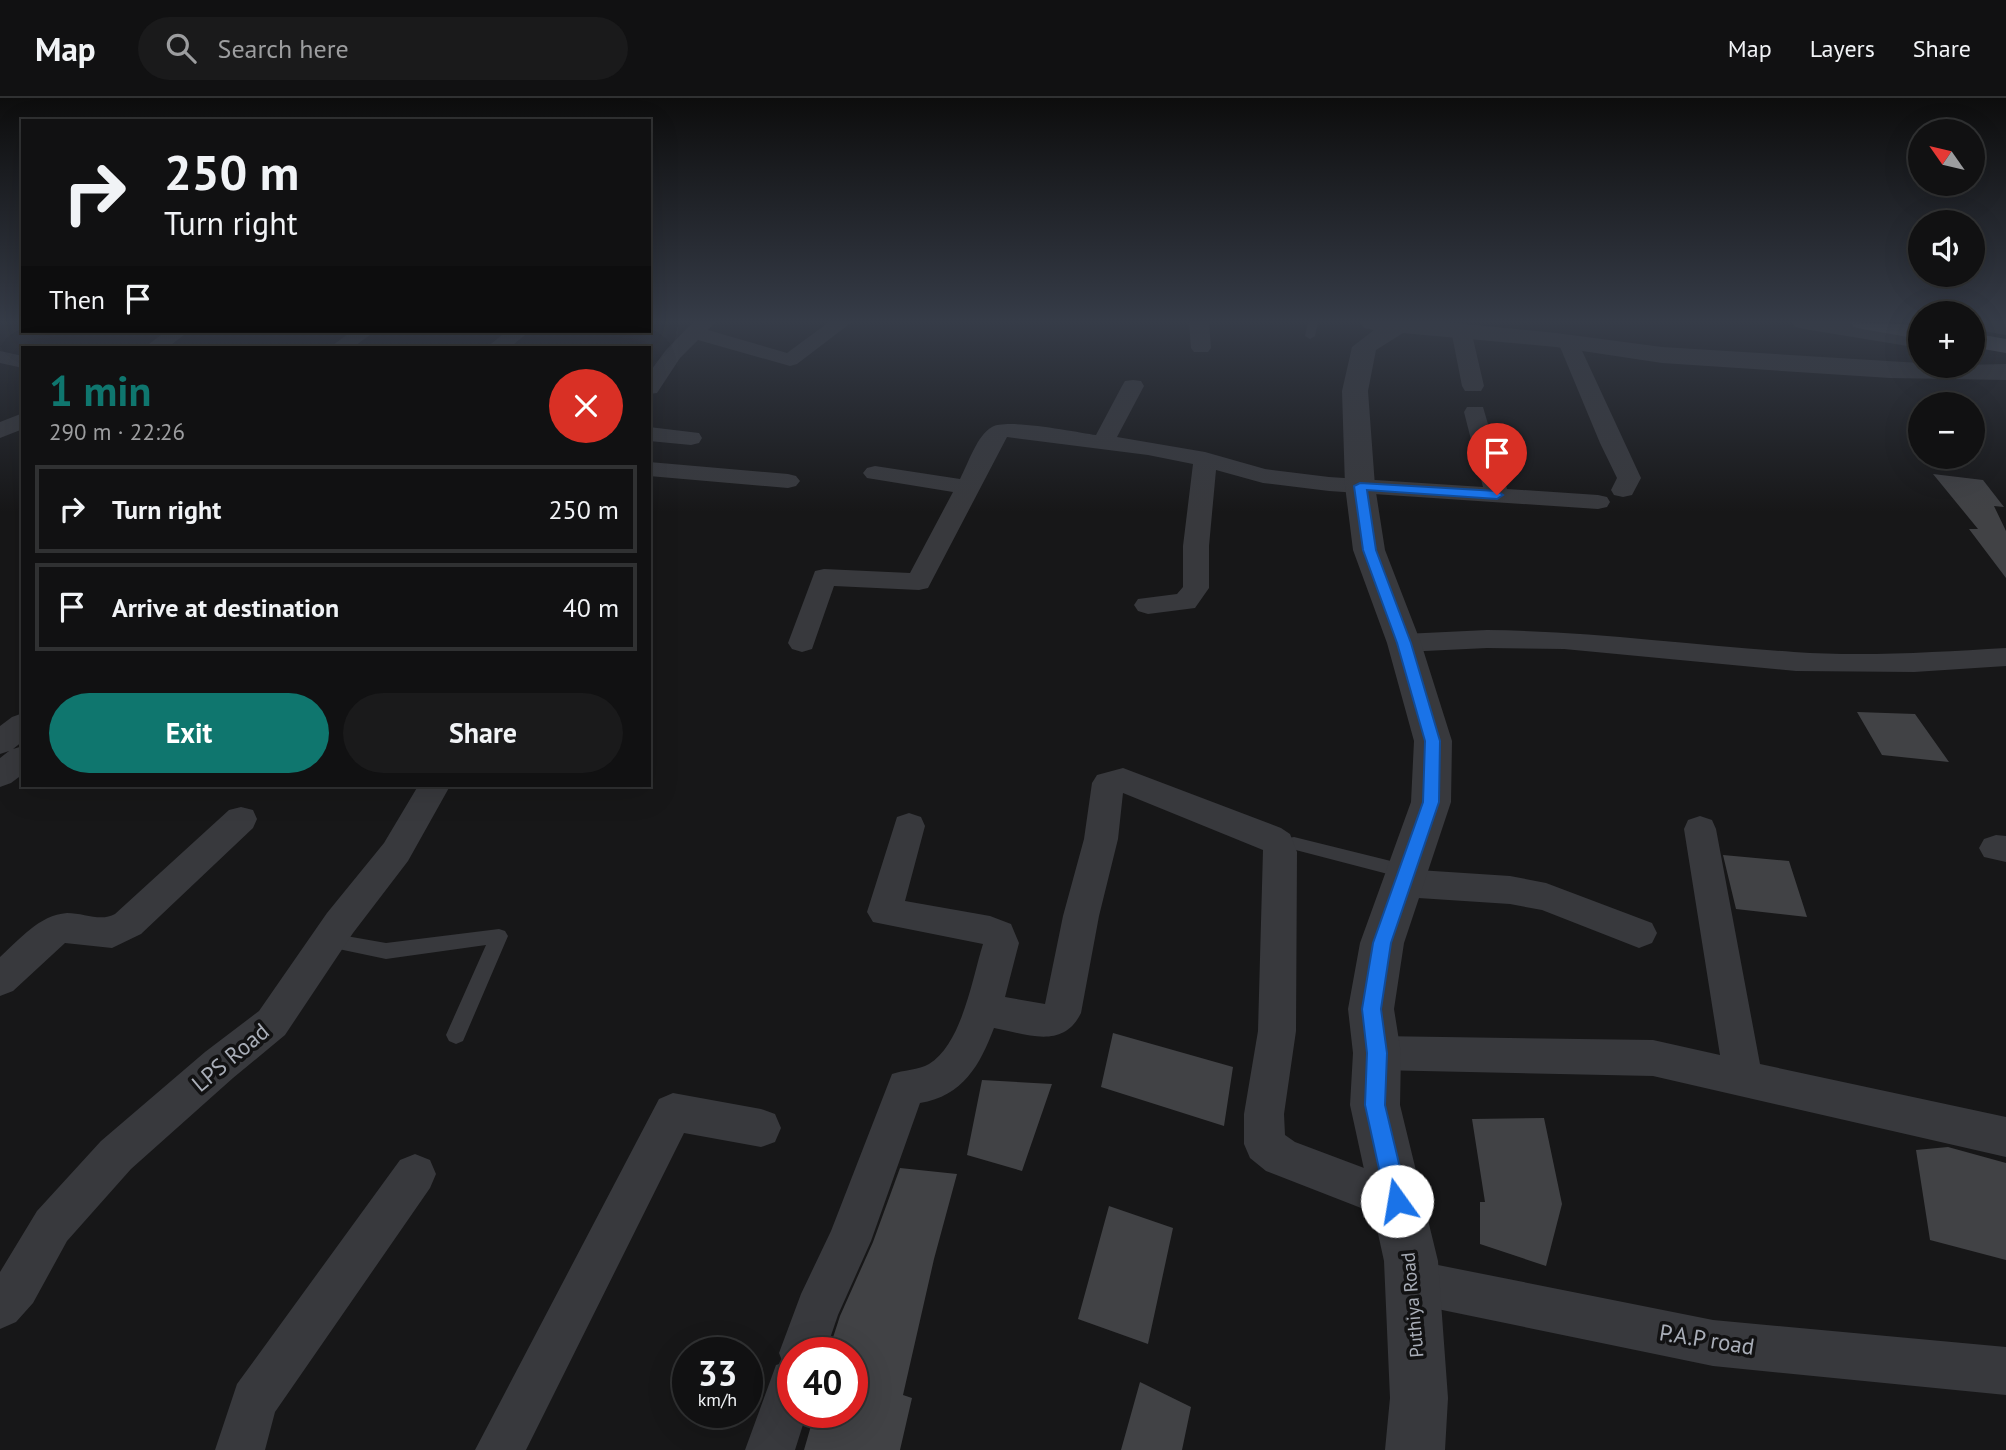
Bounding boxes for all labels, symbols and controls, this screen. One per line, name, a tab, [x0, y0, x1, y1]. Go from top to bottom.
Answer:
search box	[138, 17, 628, 80]
text: Map	[35, 27, 96, 70]
icon: search	[162, 29, 200, 67]
text: Search here	[218, 32, 349, 65]
text: Map	[1728, 33, 1772, 64]
text: Layers	[1810, 33, 1875, 64]
text: Share	[1913, 33, 1971, 64]
north arrow	[1908, 119, 1984, 196]
map controls	[1908, 119, 1985, 469]
text: 250 m	[164, 140, 299, 204]
icon: right	[49, 147, 140, 238]
text: Turn right	[164, 202, 298, 244]
button: sound	[1908, 210, 1985, 287]
icon: arrive	[119, 280, 157, 318]
text: Then	[49, 283, 105, 316]
button: +	[1908, 301, 1985, 378]
text: 1 min	[49, 363, 151, 418]
button: close	[549, 369, 623, 443]
button: −	[1908, 392, 1985, 469]
text: 290 m · 22:26	[49, 417, 185, 446]
pin	[1467, 423, 1527, 495]
icon: arrive	[1478, 434, 1516, 472]
icon: right	[53, 490, 91, 528]
text: Turn right	[112, 493, 221, 526]
text: 250 m	[548, 493, 619, 526]
icon: arrive	[53, 588, 91, 626]
text: Arrive at destination	[112, 591, 339, 624]
text: 40 m	[563, 591, 619, 624]
button: Exit	[49, 693, 329, 773]
button: Share	[343, 693, 623, 773]
street label: LPS Road	[186, 1016, 274, 1098]
position arrow	[1360, 1164, 1434, 1238]
street label: Puthiya Road	[1395, 1251, 1429, 1359]
street label: P.A.P road	[1657, 1317, 1757, 1361]
speed limit sign: 40	[777, 1337, 868, 1428]
text: 33	[698, 1350, 737, 1396]
text: km/h	[698, 1388, 737, 1411]

